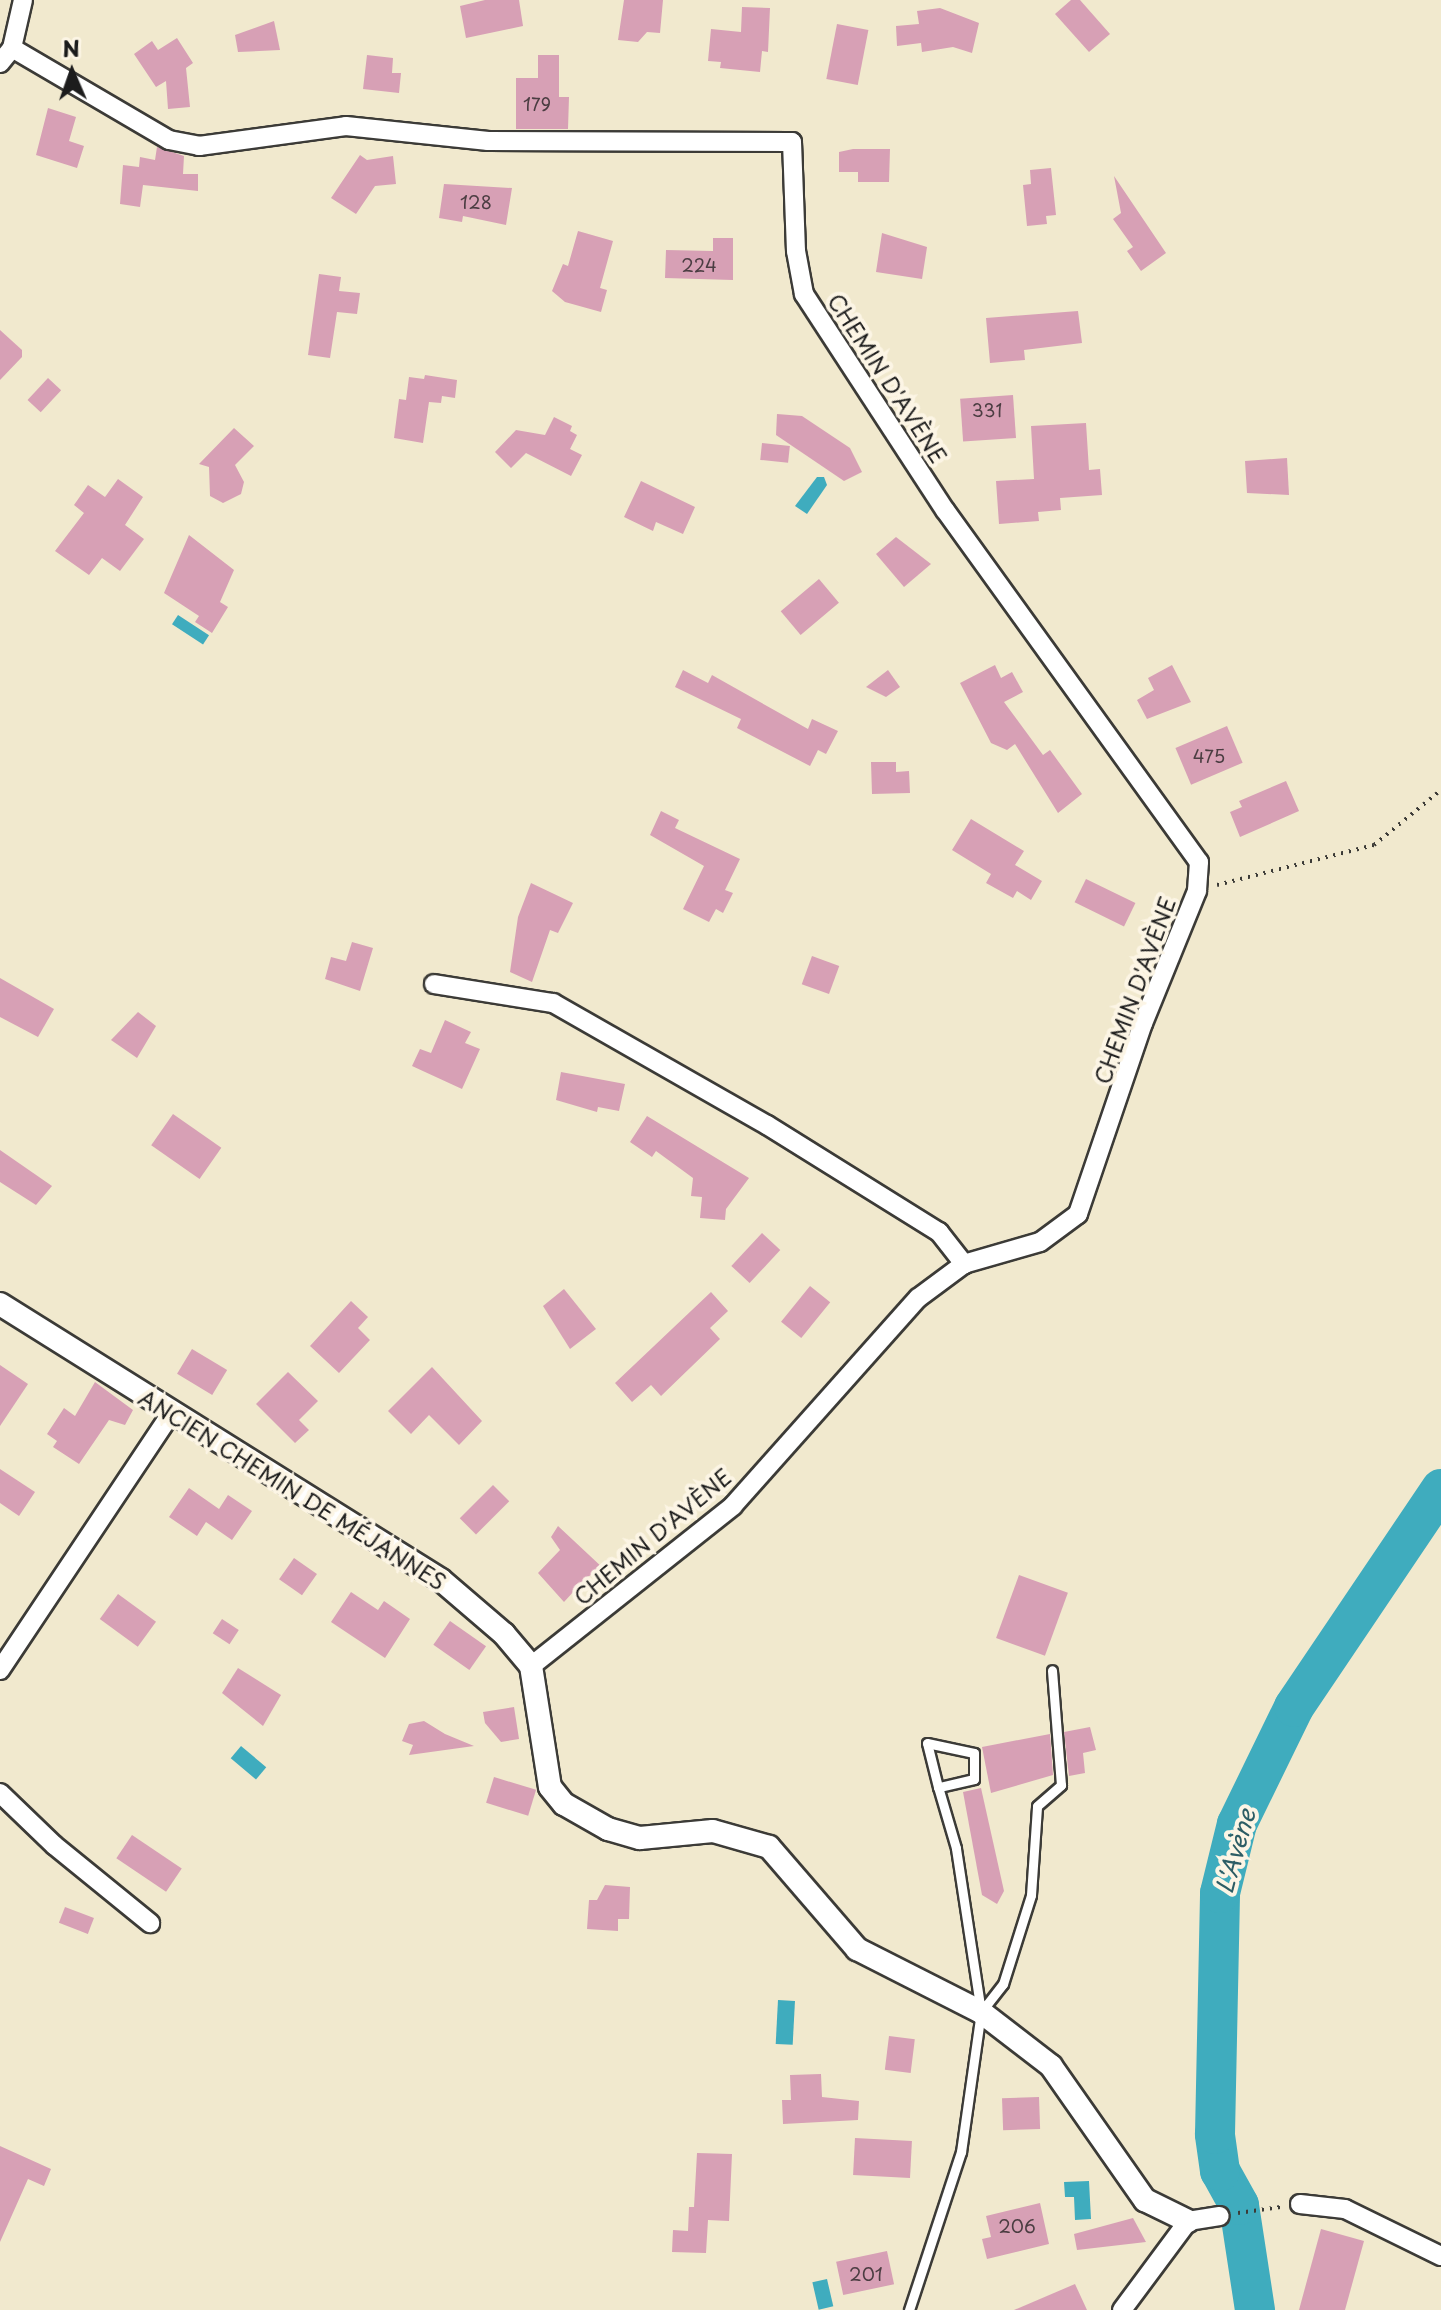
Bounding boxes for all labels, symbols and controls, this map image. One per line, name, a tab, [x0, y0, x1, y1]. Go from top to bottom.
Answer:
text: N	[62, 31, 80, 64]
north arrow	[32, 32, 112, 112]
house number: 179	[523, 93, 551, 115]
house number: 128	[460, 191, 492, 213]
house number: 224	[681, 254, 717, 276]
street label: CHEMIN D'AVÈNE	[823, 288, 953, 468]
house number: 331	[972, 399, 1002, 421]
house number: 475	[1193, 745, 1225, 767]
street label: CHEMIN D'AVÈNE	[1088, 893, 1180, 1087]
street label: ANCIEN CHEMIN DE MÉJANNES	[134, 1383, 452, 1595]
street label: CHEMIN D'AVÈNE	[568, 1462, 736, 1610]
water label: L'Avène	[1209, 1806, 1261, 1896]
house number: 206	[998, 2215, 1036, 2237]
house number: 201	[849, 2263, 883, 2285]

